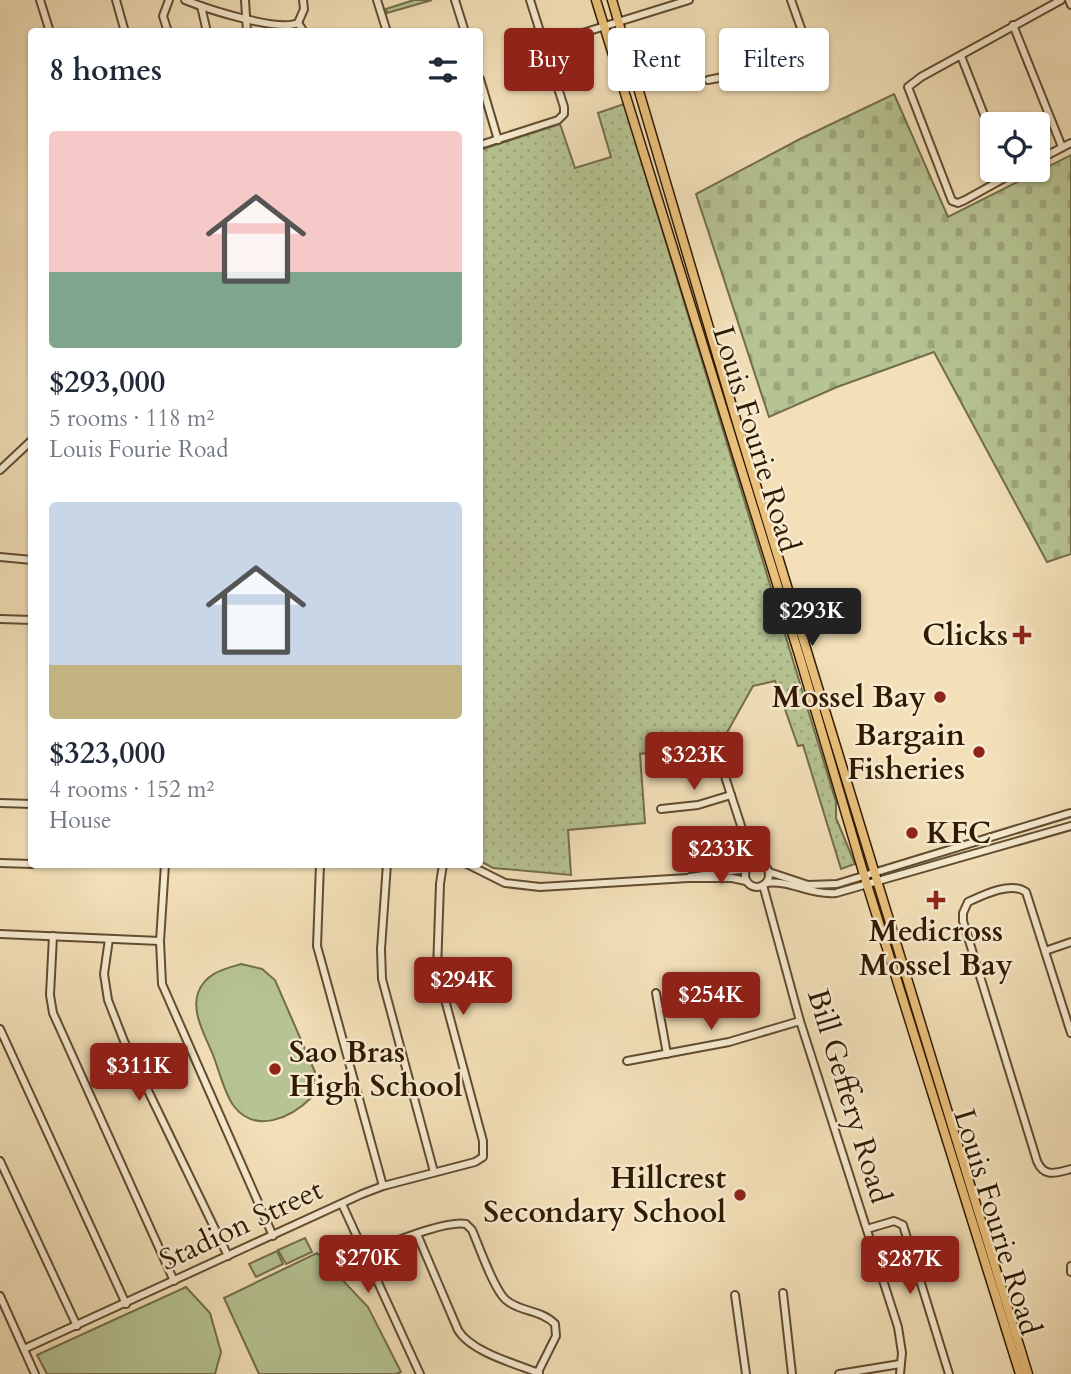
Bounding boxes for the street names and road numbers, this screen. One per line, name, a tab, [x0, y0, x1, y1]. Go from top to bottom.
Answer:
street label: Louis Fourie Road	[702, 321, 810, 557]
street label: Bill Geffery Road	[797, 984, 901, 1208]
street label: Louis Fourie Road	[943, 1104, 1051, 1340]
street label: Stadion Street	[153, 1169, 330, 1281]

